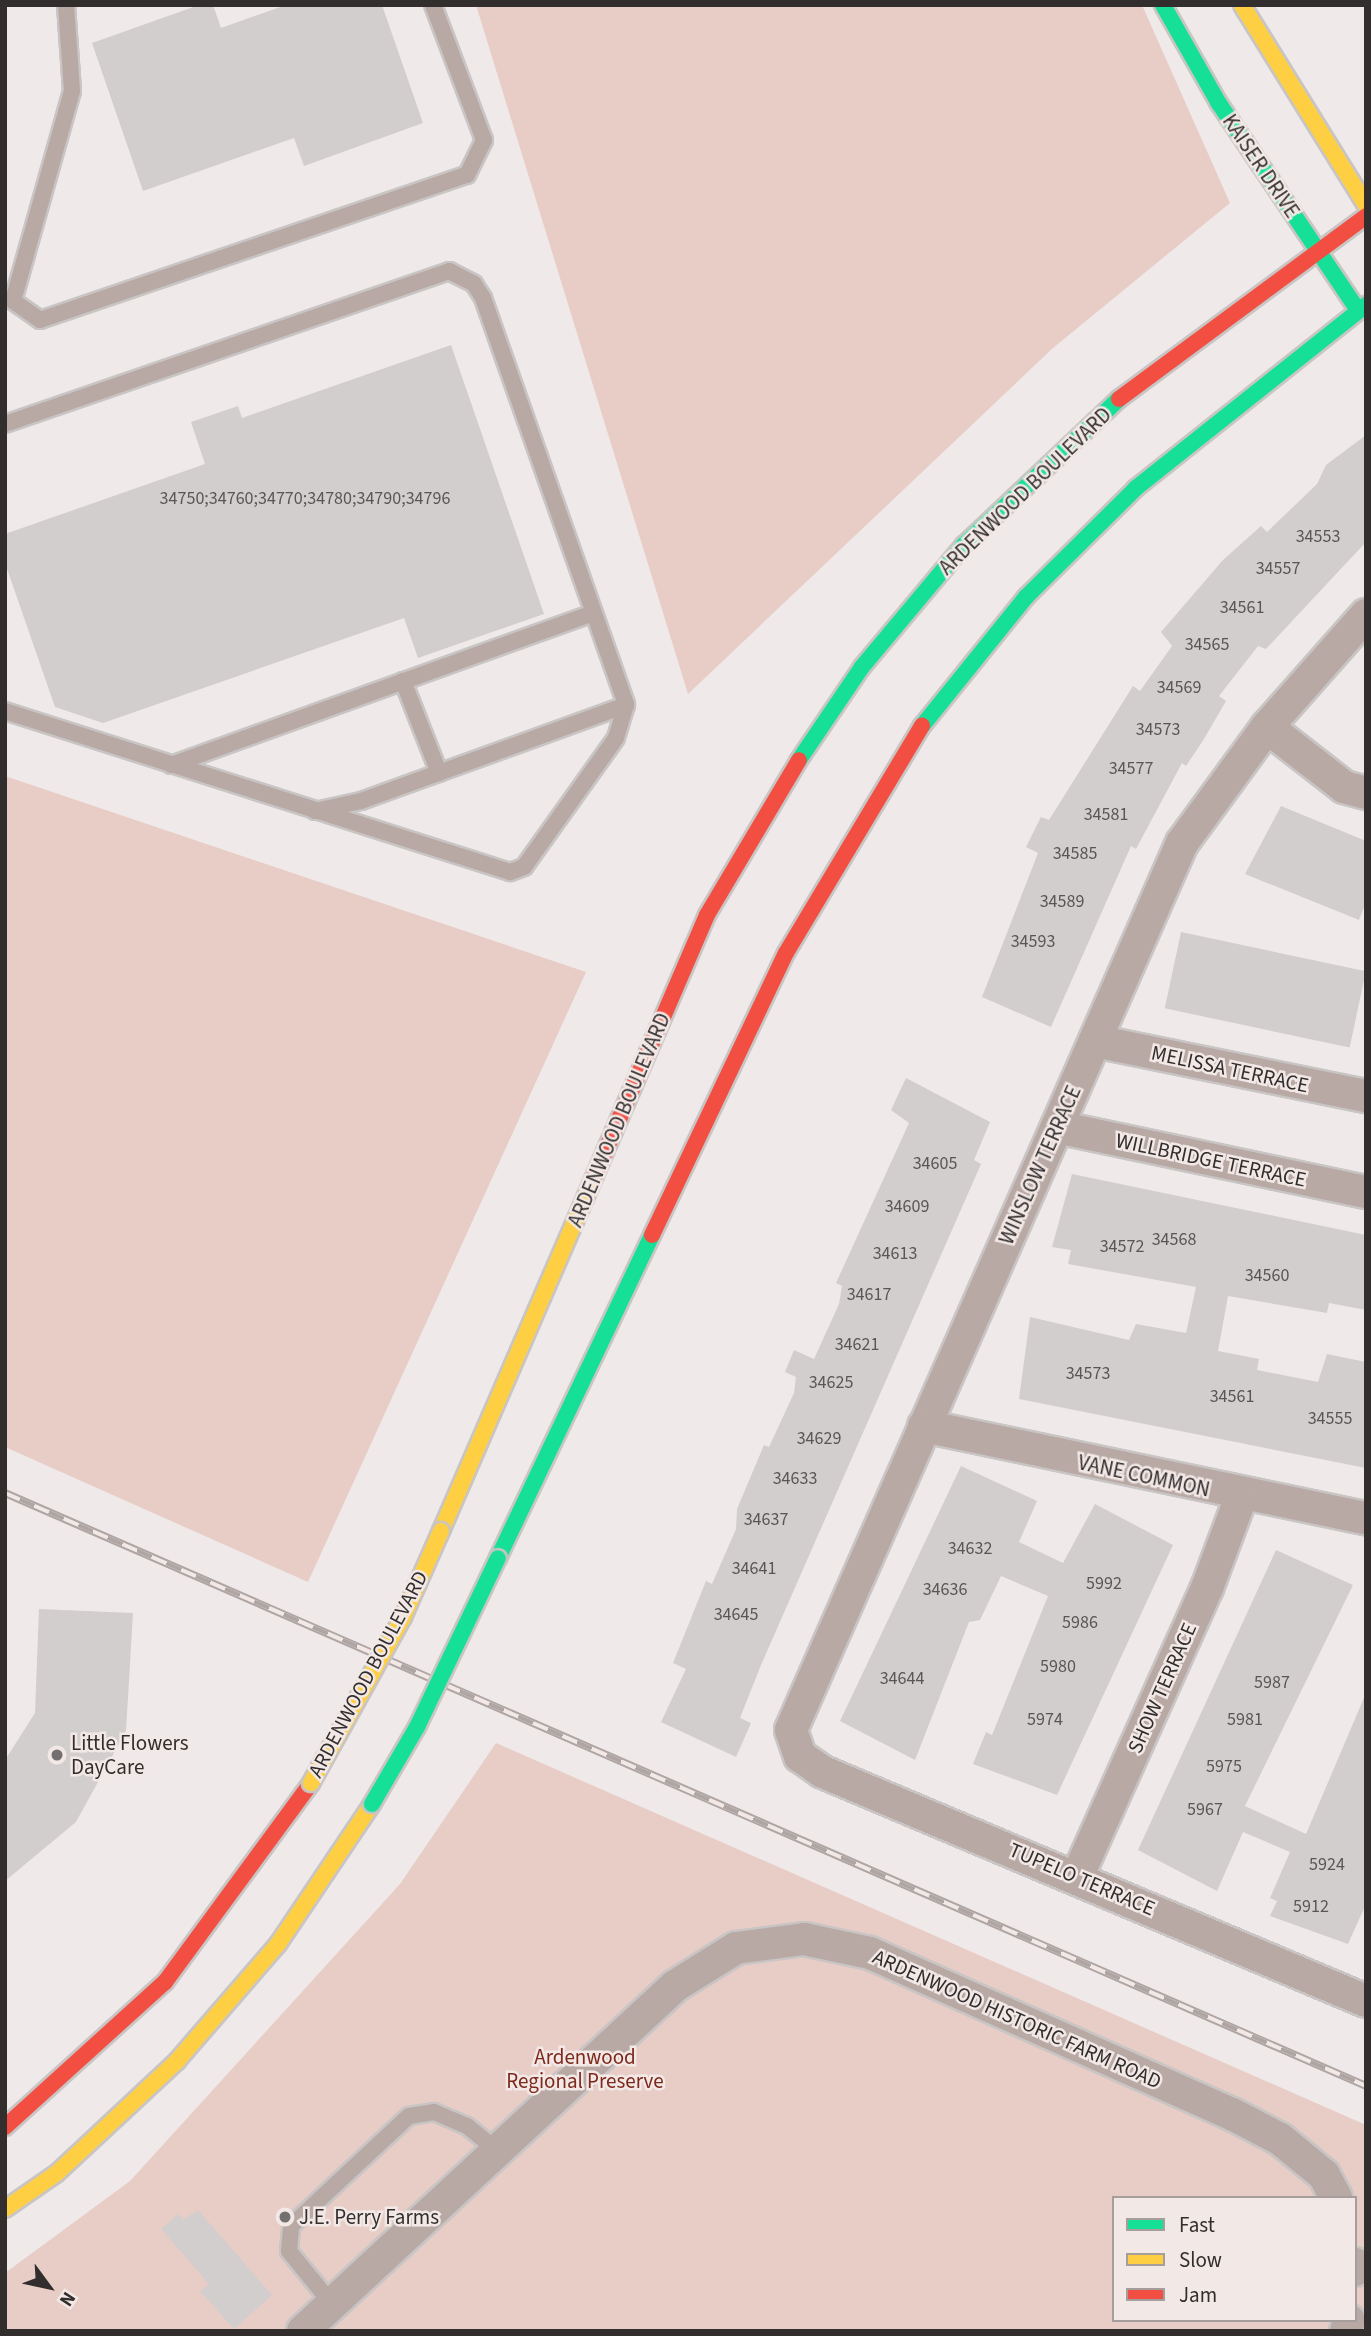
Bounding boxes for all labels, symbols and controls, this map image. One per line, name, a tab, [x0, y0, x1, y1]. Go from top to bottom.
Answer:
street label: KAISER DRIVE	[1217, 109, 1305, 223]
street label: ARDENWOOD BOULEVARD	[933, 402, 1117, 580]
house number: 34750;34760;34770;34780;34790;34796	[160, 488, 450, 510]
house number: 34553	[1296, 526, 1340, 548]
house number: 34557	[1256, 558, 1300, 580]
house number: 34561	[1220, 597, 1264, 619]
house number: 34565	[1185, 634, 1229, 656]
house number: 34569	[1157, 677, 1201, 699]
house number: 34573	[1136, 719, 1180, 741]
house number: 34577	[1109, 758, 1153, 780]
house number: 34581	[1084, 804, 1128, 826]
house number: 34585	[1053, 843, 1097, 865]
house number: 34589	[1040, 891, 1084, 913]
house number: 34593	[1011, 931, 1055, 953]
street label: ARDENWOOD BOULEVARD	[562, 1009, 676, 1231]
street label: MELISSA TERRACE	[1149, 1040, 1311, 1098]
street label: WINSLOW TERRACE	[994, 1082, 1086, 1248]
street label: WILLBRIDGE TERRACE	[1114, 1128, 1308, 1192]
house number: 34605	[913, 1153, 957, 1175]
house number: 34609	[885, 1196, 929, 1218]
house number: 34568	[1152, 1229, 1196, 1251]
house number: 34572	[1100, 1236, 1144, 1258]
house number: 34613	[873, 1243, 917, 1265]
house number: 34560	[1245, 1265, 1289, 1287]
house number: 34617	[847, 1284, 891, 1306]
house number: 34621	[835, 1334, 879, 1356]
house number: 34573	[1066, 1363, 1110, 1385]
house number: 34625	[809, 1372, 853, 1394]
house number: 34561	[1210, 1386, 1254, 1408]
house number: 34555	[1308, 1408, 1352, 1430]
house number: 34629	[797, 1428, 841, 1450]
street label: VANE COMMON	[1076, 1450, 1212, 1502]
house number: 34633	[773, 1468, 817, 1490]
house number: 34637	[744, 1509, 788, 1531]
house number: 34632	[948, 1538, 992, 1560]
house number: 34641	[732, 1558, 776, 1580]
street label: ARDENWOOD BOULEVARD	[303, 1566, 433, 1782]
house number: 5992	[1086, 1573, 1122, 1595]
house number: 34636	[923, 1579, 967, 1601]
house number: 34645	[714, 1604, 758, 1626]
house number: 5986	[1062, 1612, 1098, 1634]
street label: SHOW TERRACE	[1122, 1619, 1202, 1757]
house number: 5980	[1040, 1656, 1076, 1678]
house number: 34644	[880, 1668, 924, 1690]
house number: 5987	[1254, 1672, 1290, 1694]
house number: 5974	[1027, 1709, 1063, 1731]
house number: 5981	[1227, 1709, 1263, 1731]
place label: Little Flowers DayCare	[71, 1730, 189, 1780]
marker: Little Flowers DayCare	[49, 1747, 65, 1763]
house number: 5975	[1206, 1756, 1242, 1778]
house number: 5967	[1187, 1799, 1223, 1821]
street label: TUPELO TERRACE	[1005, 1837, 1159, 1921]
house number: 5924	[1309, 1854, 1345, 1876]
house number: 5912	[1293, 1896, 1329, 1918]
street label: ARDENWOOD HISTORIC FARM ROAD	[869, 1944, 1165, 2094]
park label: Ardenwood Regional Preserve	[506, 2044, 664, 2094]
legend	[1112, 2196, 1357, 2322]
place label: J.E. Perry Farms	[299, 2204, 439, 2230]
marker: J.E. Perry Farms	[277, 2209, 293, 2225]
text: Fast	[1179, 2210, 1215, 2240]
text: Slow	[1179, 2245, 1222, 2275]
north arrow	[14, 2252, 84, 2322]
text: Jam	[1179, 2280, 1217, 2310]
text: N	[52, 2286, 82, 2311]

